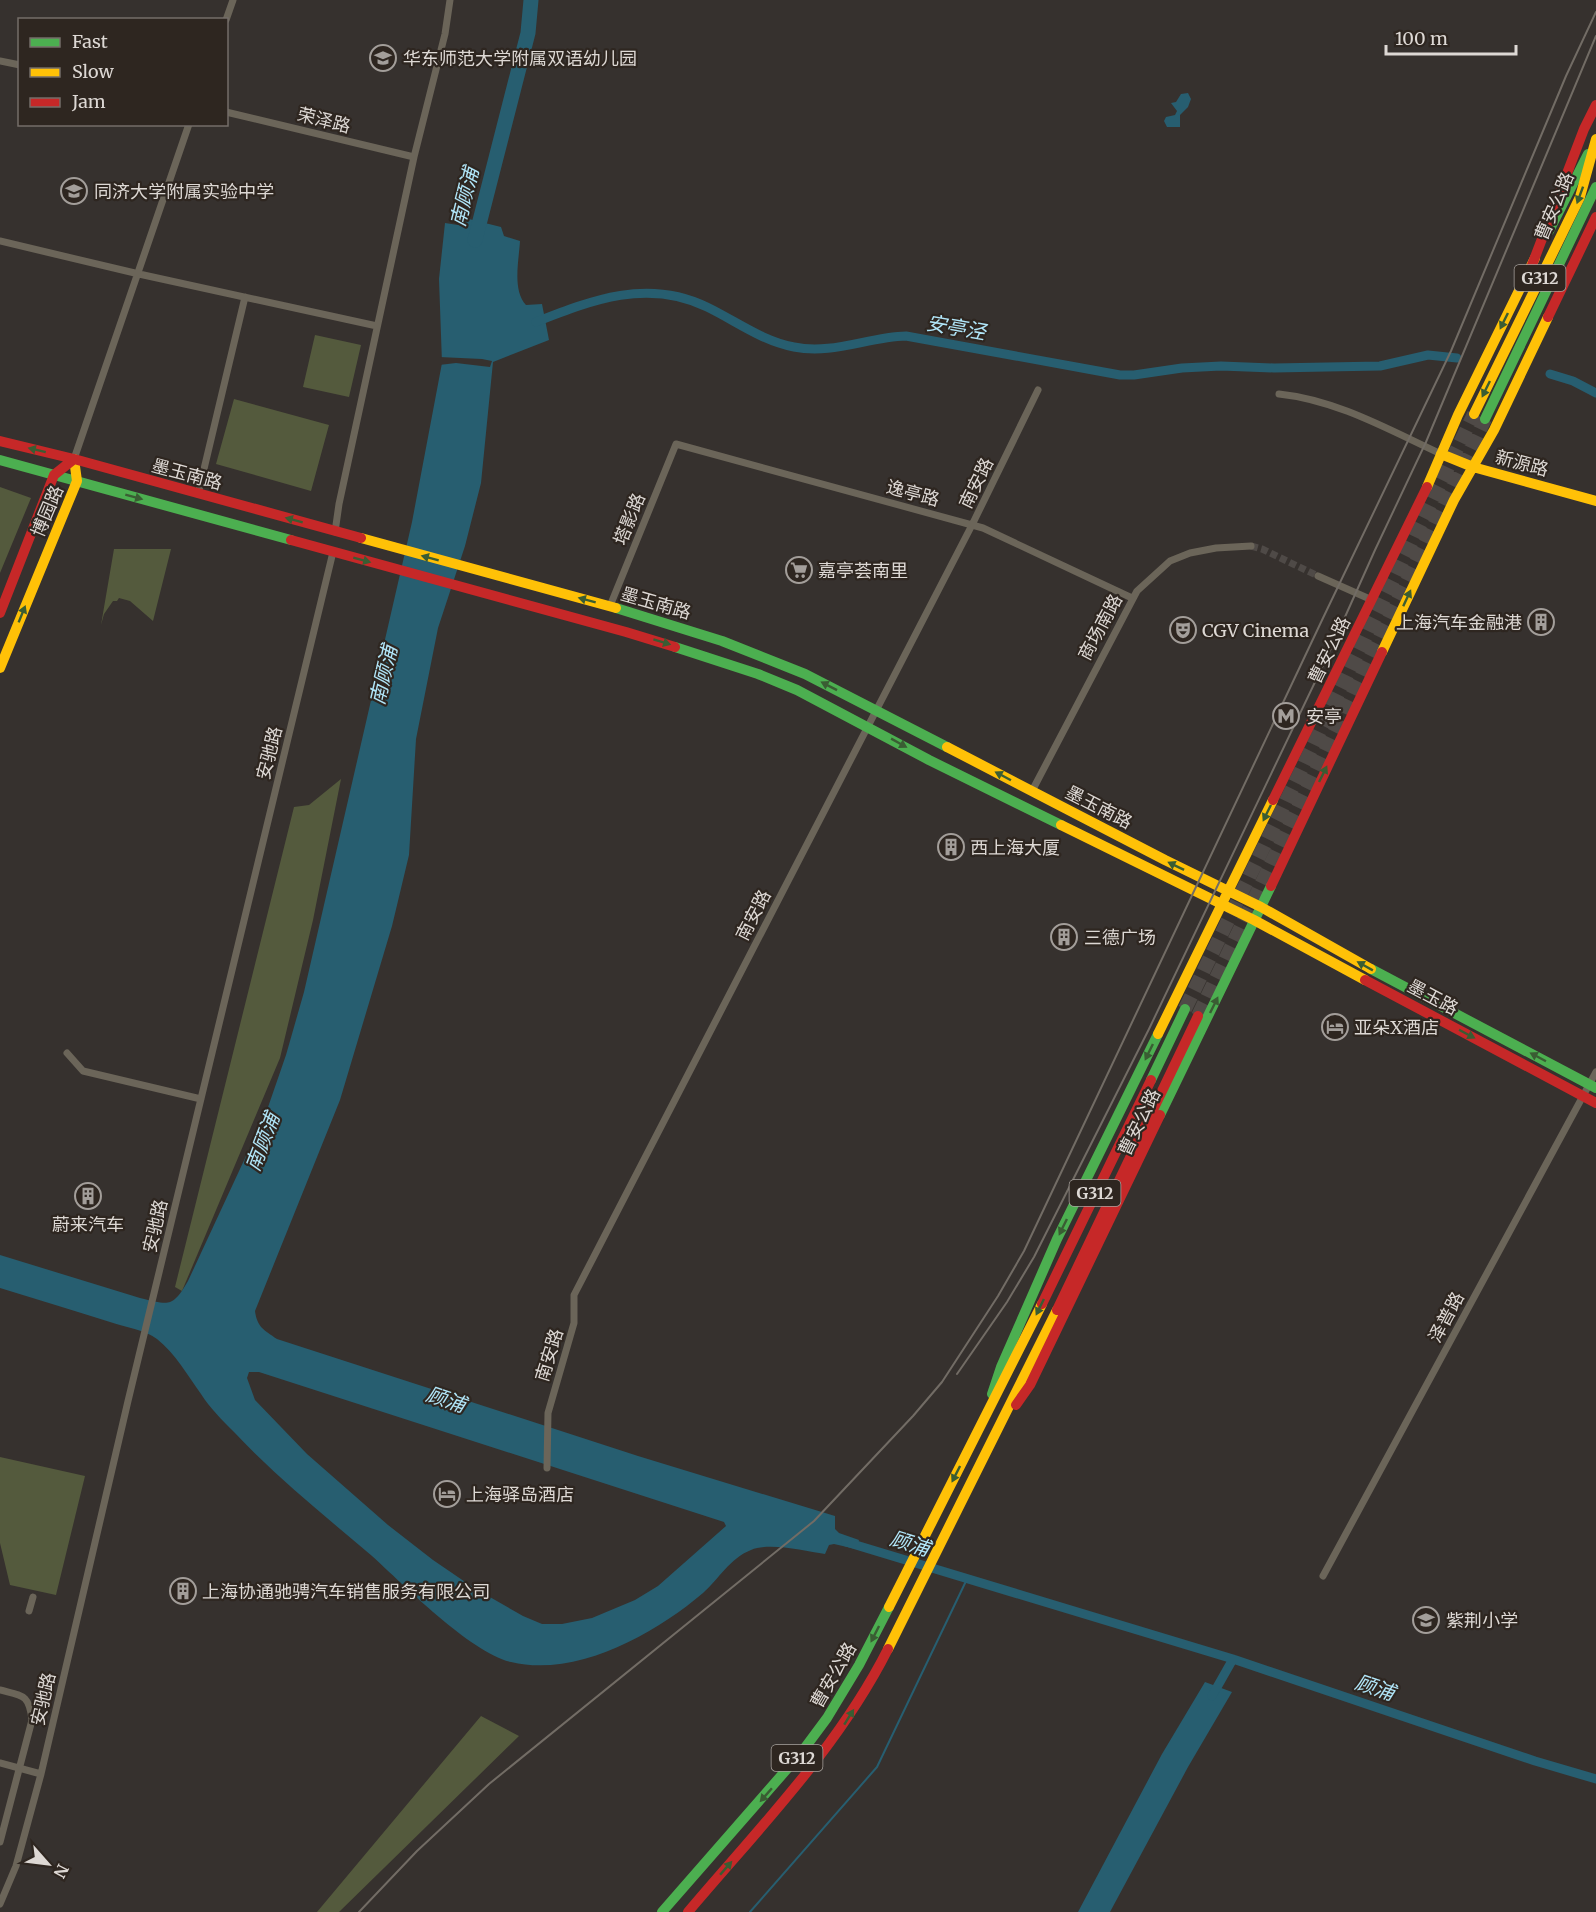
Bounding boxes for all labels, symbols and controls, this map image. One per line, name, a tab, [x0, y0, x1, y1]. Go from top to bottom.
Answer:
legend	[18, 18, 228, 126]
scale bar	[1386, 18, 1516, 56]
text: 100 m	[1395, 27, 1448, 50]
text: Fast	[72, 30, 108, 53]
school or university icon: 华东师范大学附属双语幼儿园	[368, 43, 398, 73]
place label: 华东师范大学附属双语幼儿园	[403, 47, 637, 70]
text: Slow	[72, 60, 115, 83]
text: Jam	[71, 90, 106, 113]
street label: 荣泽路	[295, 102, 353, 138]
water label: 南顾浦	[445, 162, 484, 229]
street label: 曹安公路	[1529, 168, 1579, 244]
school or university icon: 同济大学附属实验中学	[59, 176, 89, 206]
place label: 同济大学附属实验中学	[94, 180, 274, 203]
one-way arrow	[1574, 186, 1584, 204]
road number: G312	[1514, 265, 1566, 291]
water label: 安亭泾	[924, 309, 990, 345]
one-way arrow	[1500, 313, 1509, 330]
one-way arrow	[1481, 381, 1491, 398]
one-way arrow	[28, 445, 46, 455]
street label: 新源路	[1493, 445, 1551, 481]
street label: 墨玉南路	[149, 454, 225, 494]
street label: 南安路	[954, 454, 998, 512]
street label: 逸亭路	[884, 475, 942, 511]
street label: 博园路	[26, 482, 68, 540]
street label: 塔影路	[608, 490, 650, 548]
one-way arrow	[125, 493, 143, 502]
one-way arrow	[285, 515, 303, 525]
one-way arrow	[421, 552, 439, 562]
supermarket icon: 嘉亭荟南里	[784, 555, 814, 585]
one-way arrow	[353, 556, 371, 565]
place label: 嘉亭荟南里	[818, 559, 908, 582]
street label: 墨玉南路	[618, 582, 694, 624]
street label: 商场南路	[1073, 590, 1127, 664]
one-way arrow	[1403, 590, 1412, 607]
one-way arrow	[578, 595, 596, 604]
one-way arrow	[18, 605, 27, 623]
building icon: 上海汽车金融港	[1526, 607, 1556, 637]
place label: 上海汽车金融港	[1396, 611, 1522, 634]
street label: 曹安公路	[1303, 613, 1355, 687]
theatre icon: CGV Cinema	[1168, 615, 1198, 645]
place label: CGV Cinema	[1202, 619, 1309, 642]
one-way arrow	[653, 638, 671, 647]
water label: 南顾浦	[364, 640, 403, 707]
one-way arrow	[821, 681, 838, 691]
metro station icon: 安亭	[1271, 701, 1301, 731]
place label: 安亭	[1306, 705, 1342, 728]
street label: 安驰路	[251, 724, 287, 782]
one-way arrow	[890, 738, 907, 748]
one-way arrow	[1319, 766, 1328, 783]
one-way arrow	[994, 771, 1011, 781]
street label: 墨玉南路	[1062, 780, 1136, 834]
one-way arrow	[1262, 805, 1271, 822]
building icon: 西上海大厦	[936, 832, 966, 862]
place label: 西上海大厦	[970, 836, 1060, 859]
one-way arrow	[1167, 861, 1184, 870]
street label: 南安路	[730, 886, 776, 944]
building icon: 三德广场	[1049, 922, 1079, 952]
place label: 三德广场	[1084, 926, 1156, 949]
one-way arrow	[1356, 961, 1373, 971]
street label: 墨玉路	[1404, 974, 1462, 1020]
one-way arrow	[1209, 996, 1218, 1013]
hotel icon: 亚朵X酒店	[1320, 1012, 1350, 1042]
place label: 亚朵X酒店	[1354, 1016, 1439, 1039]
one-way arrow	[1459, 1029, 1476, 1039]
one-way arrow	[1144, 1043, 1153, 1060]
one-way arrow	[1529, 1052, 1546, 1062]
street label: 曹安公路	[1113, 1085, 1165, 1159]
water label: 南顾浦	[240, 1107, 285, 1174]
road number: G312	[1070, 1180, 1120, 1206]
building icon: 蔚来汽车	[73, 1181, 103, 1211]
street label: 安驰路	[138, 1197, 172, 1255]
place label: 蔚来汽车	[52, 1213, 124, 1236]
one-way arrow	[1058, 1219, 1068, 1236]
street label: 泽普路	[1423, 1288, 1469, 1346]
one-way arrow	[1035, 1299, 1044, 1316]
street label: 南安路	[530, 1326, 568, 1384]
water label: 顾浦	[423, 1381, 472, 1418]
one-way arrow	[951, 1465, 961, 1482]
hotel icon: 上海驿岛酒店	[432, 1479, 462, 1509]
place label: 上海驿岛酒店	[466, 1483, 574, 1506]
water label: 顾浦	[887, 1525, 936, 1562]
building icon: 上海协通驰骋汽车销售服务有限公司	[168, 1576, 198, 1606]
place label: 上海协通驰骋汽车销售服务有限公司	[202, 1580, 490, 1603]
school or university icon: 紫荆小学	[1411, 1605, 1441, 1635]
place label: 紫荆小学	[1446, 1609, 1518, 1632]
one-way arrow	[870, 1626, 880, 1643]
street label: 曹安公路	[805, 1638, 861, 1712]
water label: 顾浦	[1352, 1669, 1401, 1706]
street label: 安驰路	[26, 1670, 60, 1728]
one-way arrow	[843, 1709, 854, 1725]
road number: G312	[772, 1745, 822, 1771]
one-way arrow	[760, 1787, 773, 1802]
north arrow	[18, 1834, 78, 1894]
text: N	[49, 1861, 73, 1882]
one-way arrow	[719, 1861, 732, 1876]

